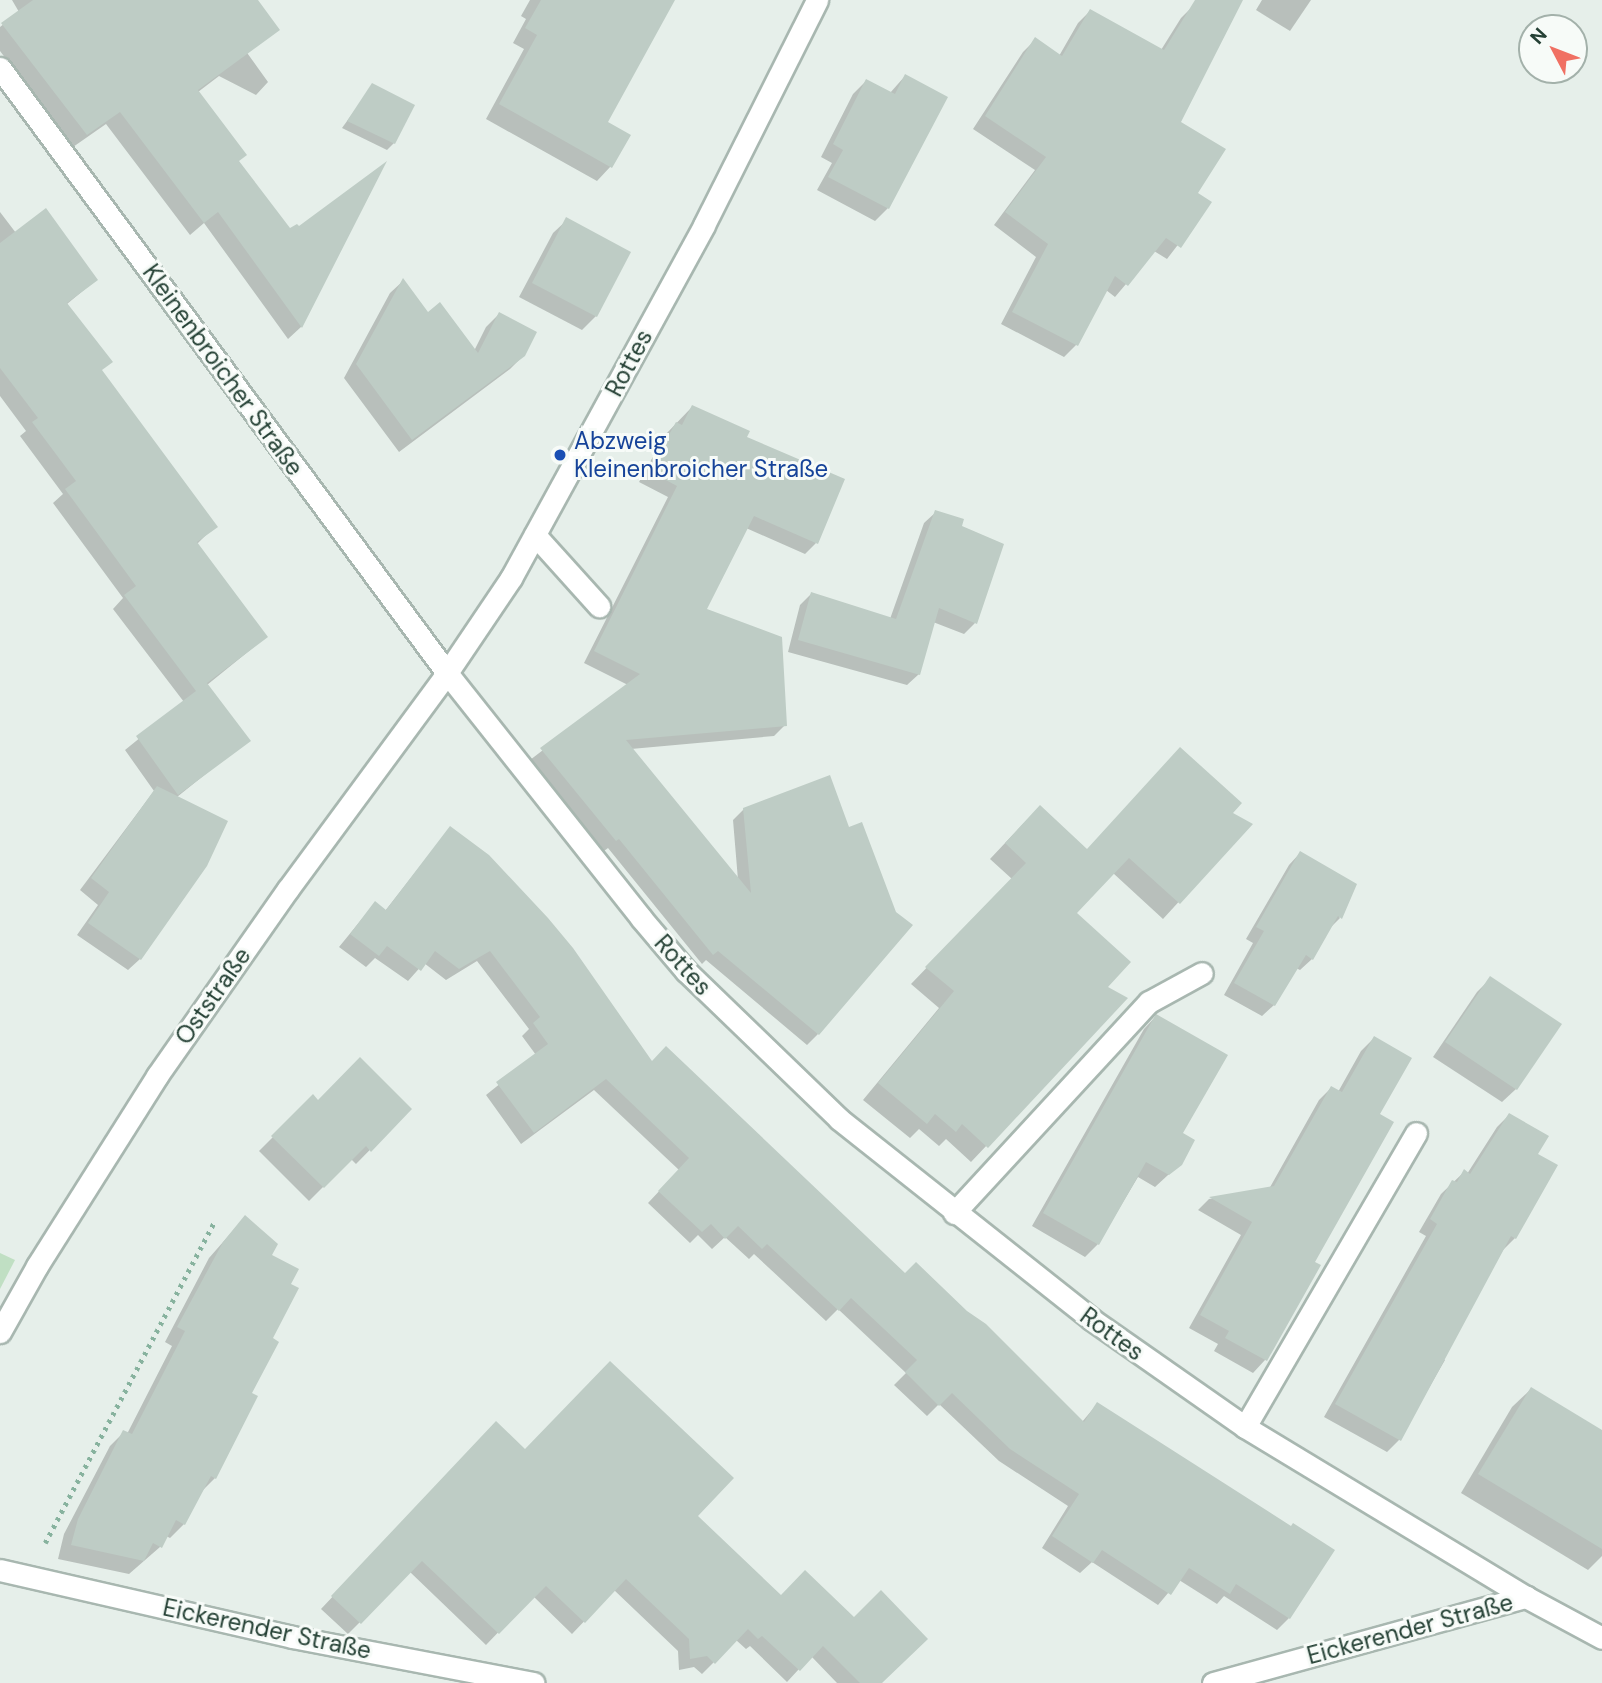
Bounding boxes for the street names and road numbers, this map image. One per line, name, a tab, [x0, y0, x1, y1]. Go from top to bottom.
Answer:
street label: Kleinenbroicher Straße	[137, 259, 309, 481]
street label: Rottes	[600, 325, 658, 401]
street label: Rottes	[648, 929, 718, 1001]
street label: Oststraße	[169, 942, 257, 1050]
street label: Rottes	[1075, 1301, 1149, 1367]
street label: Eickerender Straße	[1304, 1588, 1516, 1670]
street label: Eickerender Straße	[160, 1593, 374, 1665]

